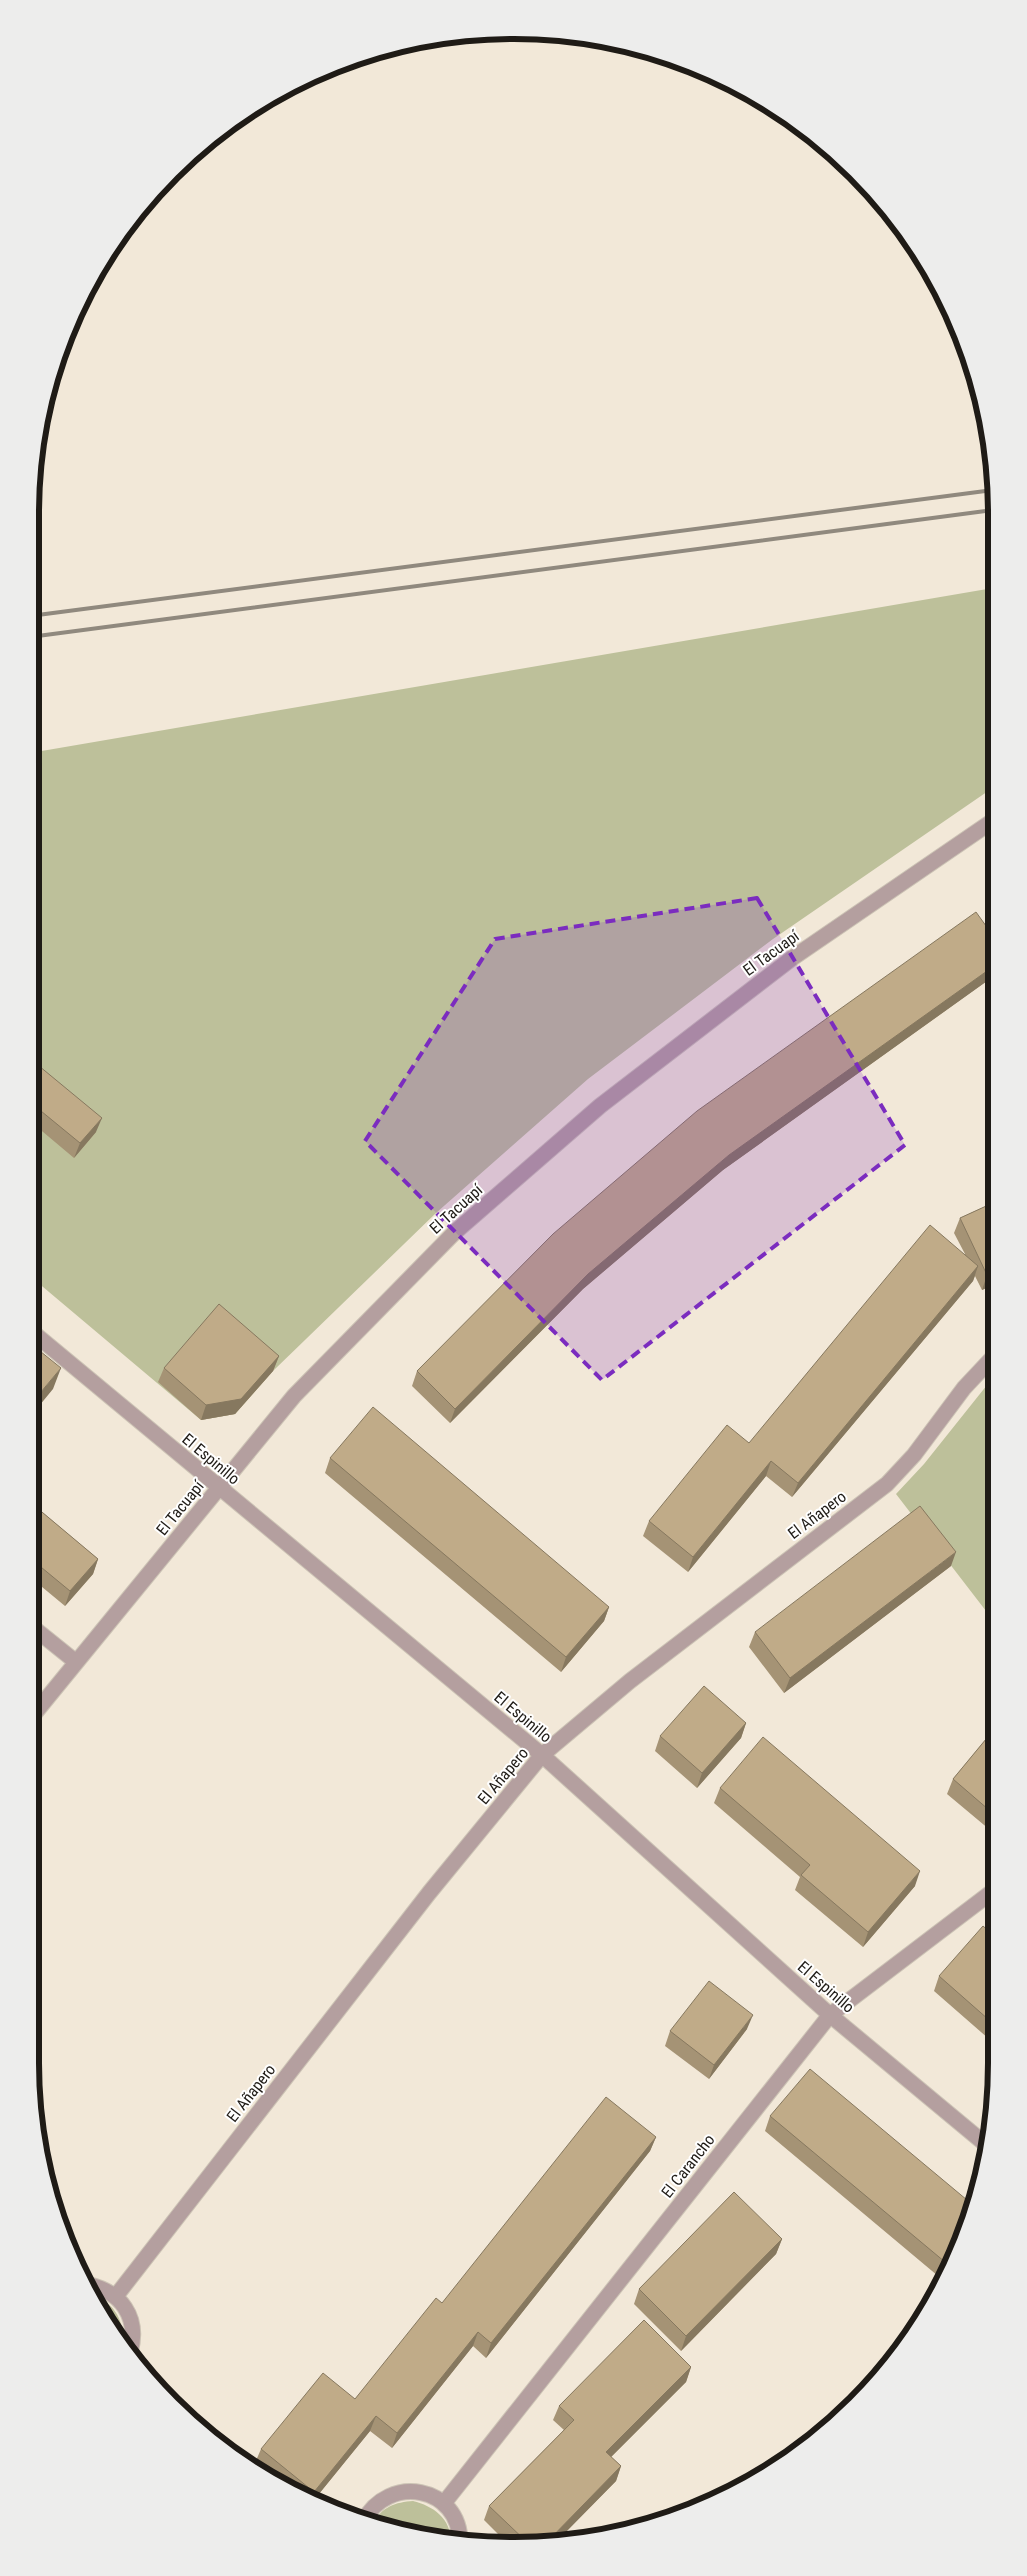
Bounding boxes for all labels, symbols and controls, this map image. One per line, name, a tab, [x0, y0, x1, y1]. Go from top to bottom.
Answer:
street label: El Tacuapí	[739, 926, 804, 980]
street label: El Tacuapí	[426, 1180, 487, 1238]
street label: El Espinillo	[179, 1430, 243, 1488]
street label: El Tacuapí	[152, 1476, 208, 1539]
street label: El Añapero	[784, 1487, 850, 1543]
street label: El Espinillo	[491, 1688, 555, 1746]
street label: El Añapero	[474, 1744, 532, 1808]
street label: El Espinillo	[794, 1957, 858, 2017]
street label: El Añapero	[223, 2060, 279, 2126]
street label: El Carancho	[657, 2131, 719, 2201]

